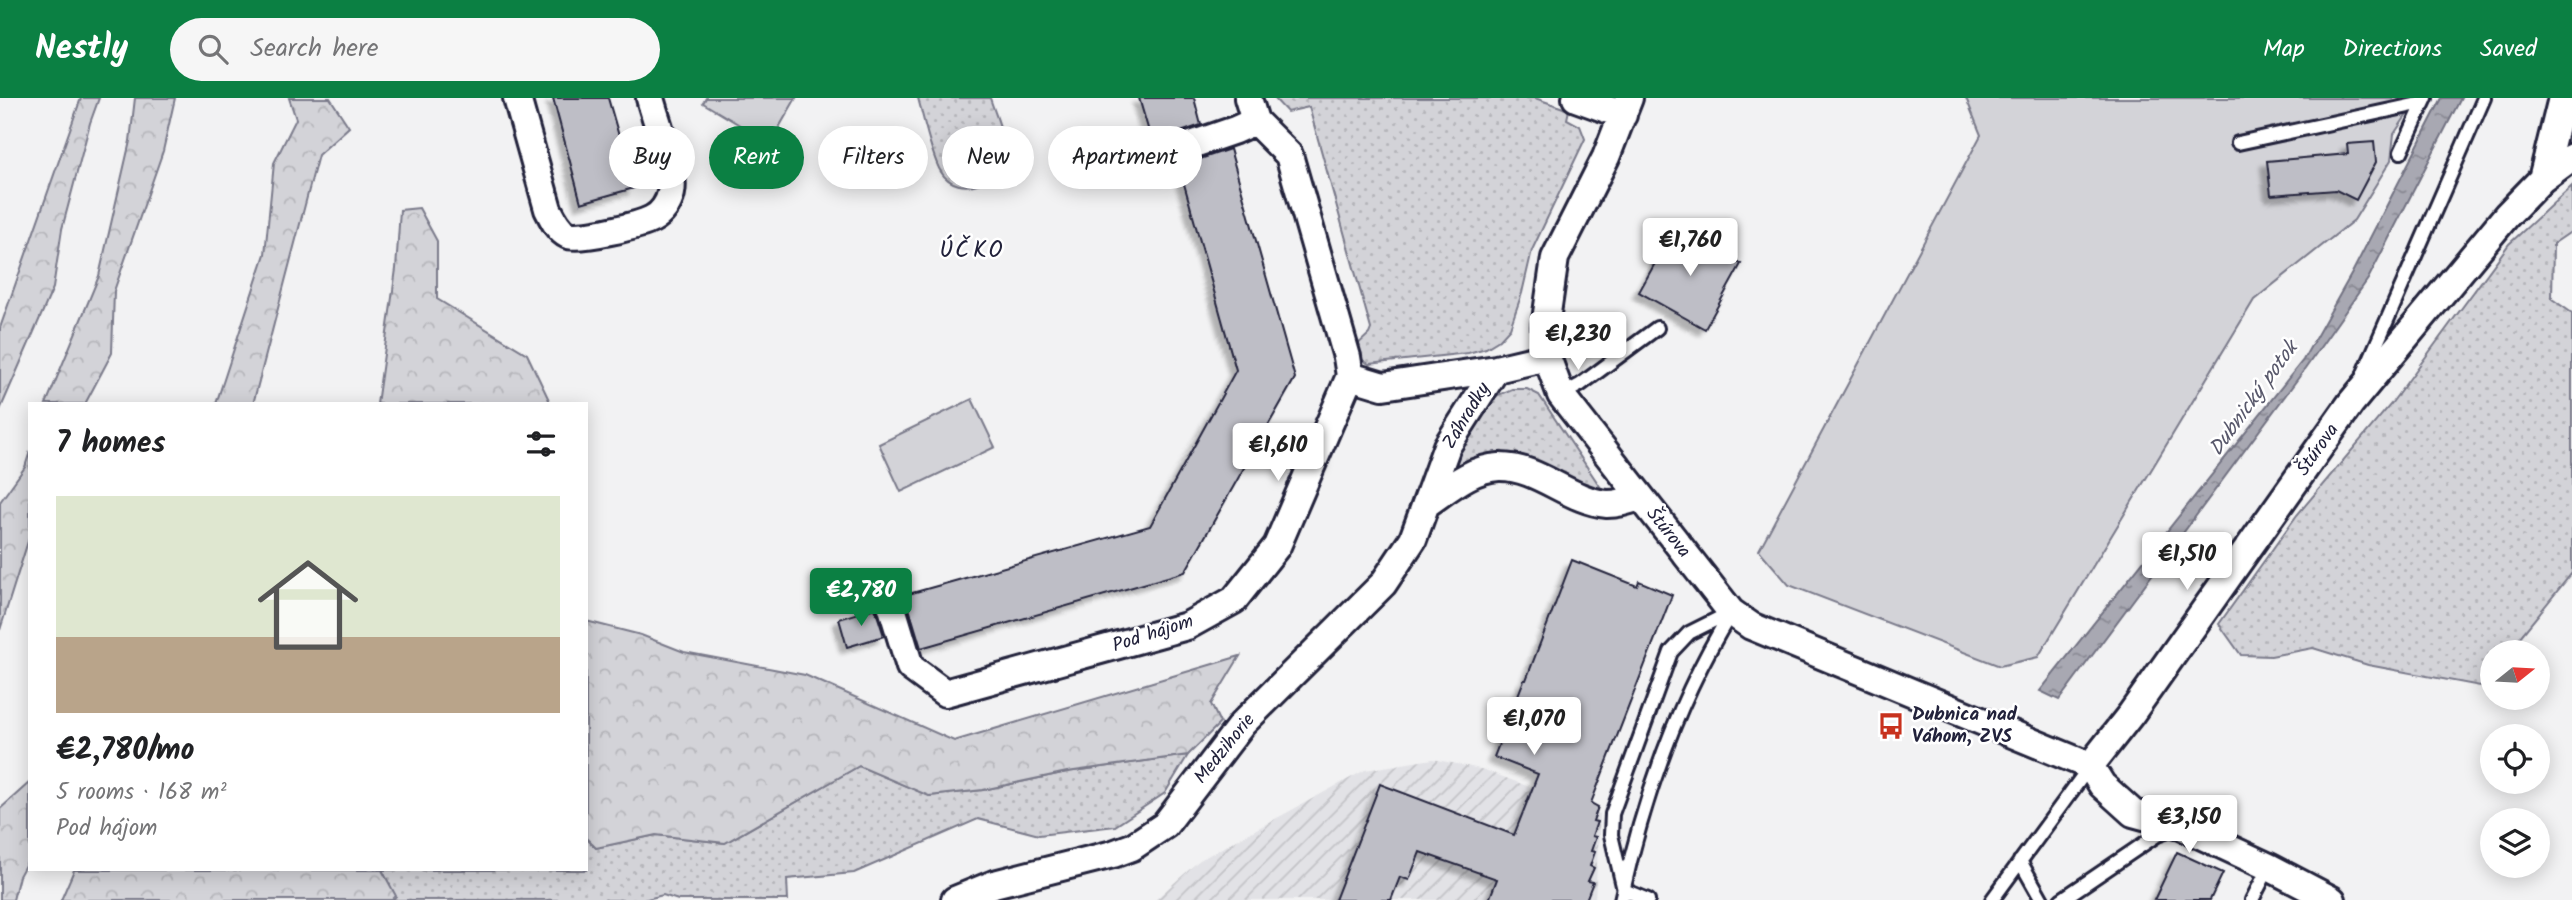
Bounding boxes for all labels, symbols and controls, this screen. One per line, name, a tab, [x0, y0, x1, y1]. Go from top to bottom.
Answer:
search box	[170, 18, 660, 81]
text: Nestly	[35, 23, 128, 76]
text: Search here	[250, 28, 378, 70]
icon: search	[194, 30, 232, 68]
text: Map	[2263, 30, 2305, 69]
text: Directions	[2343, 30, 2442, 69]
text: Saved	[2480, 30, 2537, 69]
chip: Buy	[609, 126, 695, 189]
chip: Rent	[709, 126, 804, 189]
chip: Filters	[818, 126, 928, 189]
chip: New	[942, 126, 1034, 189]
chip: Apartment	[1048, 126, 1202, 189]
pin: €1,760	[1633, 218, 1747, 278]
text: €1,760	[1659, 223, 1721, 259]
district label: ÚČKO	[939, 233, 1005, 269]
pin: €1,230	[1521, 313, 1635, 372]
text: €1,230	[1545, 317, 1611, 353]
water label: Dubnický potok	[2201, 332, 2309, 463]
street label: Záhradky	[1435, 376, 1499, 455]
street label: Štúrova	[2289, 418, 2347, 482]
text: 7 homes	[56, 420, 166, 468]
pin: €1,610	[1221, 424, 1335, 483]
icon: filters	[522, 425, 560, 463]
text: €1,610	[1249, 428, 1307, 464]
street label: Štúrova	[1638, 501, 1698, 565]
pin: €1,510	[2130, 532, 2244, 592]
text: €1,510	[2158, 537, 2216, 573]
icon: home	[245, 542, 371, 668]
pin: €2,780	[804, 568, 918, 628]
text: €2,780	[826, 573, 896, 609]
street label: Pod hájom	[1109, 607, 1197, 661]
north arrow	[2480, 640, 2550, 710]
map controls	[2480, 640, 2550, 878]
pin: €1,070	[1477, 698, 1591, 757]
place label: Dubnica nad Váhom, ZVS	[1912, 700, 2018, 752]
text: €1,070	[1503, 702, 1565, 738]
street label: Medzihorie	[1187, 707, 1263, 791]
bus stop icon: Dubnica nad Váhom, ZVS	[1876, 711, 1906, 741]
button: locate	[2480, 724, 2550, 794]
text: €2,780/mo	[56, 727, 194, 775]
text: 5 rooms · 168 m²	[56, 775, 227, 811]
pin: €3,150	[2132, 796, 2246, 855]
text: €3,150	[2157, 800, 2221, 836]
button: layers	[2480, 808, 2550, 878]
text: Pod hájom	[56, 811, 157, 847]

